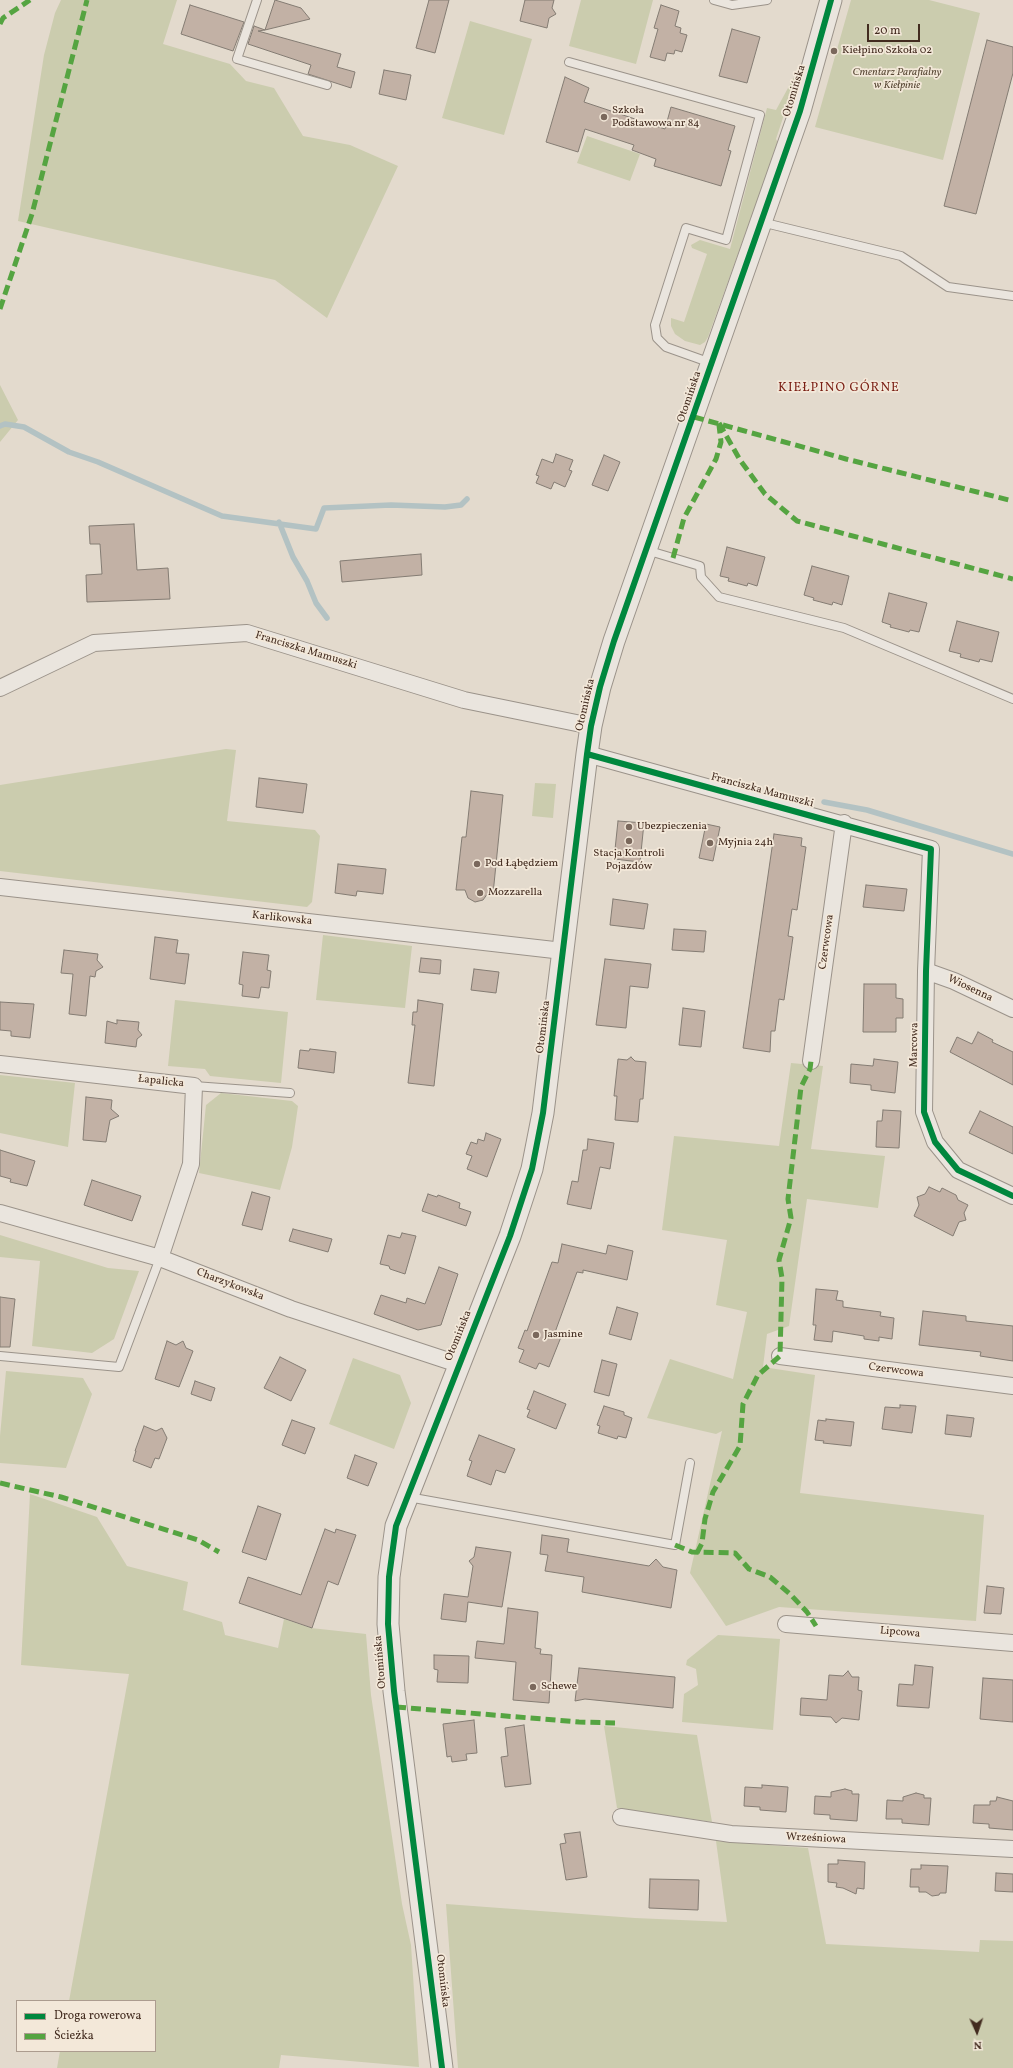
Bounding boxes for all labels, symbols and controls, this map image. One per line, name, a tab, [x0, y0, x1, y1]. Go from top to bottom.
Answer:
scale bar	[869, 16, 922, 42]
text: 20 m	[874, 23, 901, 39]
place label: Kiełpino Szkoła 02	[842, 44, 932, 58]
marker: Kiełpino Szkoła 02	[829, 46, 839, 56]
street label: Otomińska	[781, 64, 809, 118]
park label: Cmentarz Parafialny w Kiełpinie	[853, 66, 941, 92]
place label: Szkoła Podstawowa nr 84	[612, 104, 699, 130]
marker: Szkoła Podstawowa nr 84	[599, 112, 609, 122]
street label: Otomińska	[675, 370, 705, 424]
district label: KIEŁPINO GÓRNE	[778, 381, 900, 397]
street label: Franciszka Mamuszki	[253, 629, 359, 673]
street label: Otomińska	[574, 677, 598, 733]
street label: Franciszka Mamuszki	[709, 771, 815, 811]
place label: Ubezpieczenia	[637, 820, 707, 834]
marker: Ubezpieczenia	[624, 822, 634, 832]
marker: Stacja Kontroli Pojazdów	[624, 836, 634, 846]
place label: Myjnia 24h	[718, 836, 773, 850]
marker: Myjnia 24h	[705, 838, 715, 848]
place label: Stacja Kontroli Pojazdów	[593, 847, 665, 873]
place label: Pod Łąbędziem	[485, 857, 558, 871]
marker: Pod Łąbędziem	[472, 859, 482, 869]
place label: Mozzarella	[488, 886, 542, 900]
marker: Mozzarella	[475, 888, 485, 898]
street label: Karlikowska	[251, 909, 313, 929]
street label: Czerwcowa	[817, 914, 837, 970]
street label: Wiosenna	[945, 973, 995, 1005]
street label: Otomińska	[534, 1000, 554, 1054]
street label: Marcowa	[908, 1022, 922, 1068]
street label: Łapalicka	[137, 1073, 185, 1091]
street label: Charzykowska	[194, 1266, 266, 1304]
street label: Otomińska	[443, 1309, 475, 1363]
place label: Jasmine	[544, 1328, 583, 1342]
marker: Jasmine	[531, 1330, 541, 1340]
street label: Czerwcowa	[868, 1361, 924, 1381]
street label: Lipcowa	[879, 1625, 921, 1641]
street label: Otomińska	[372, 1635, 390, 1689]
place label: Schewe	[541, 1680, 577, 1694]
marker: Schewe	[528, 1682, 538, 1692]
street label: Wrześniowa	[786, 1831, 846, 1847]
street label: Otomińska	[432, 1954, 452, 2008]
legend	[16, 2000, 156, 2052]
text: Droga rowerowa	[54, 2008, 141, 2024]
north arrow	[957, 2012, 997, 2052]
text: Ścieżka	[54, 2028, 94, 2044]
text: N	[973, 2037, 982, 2052]

